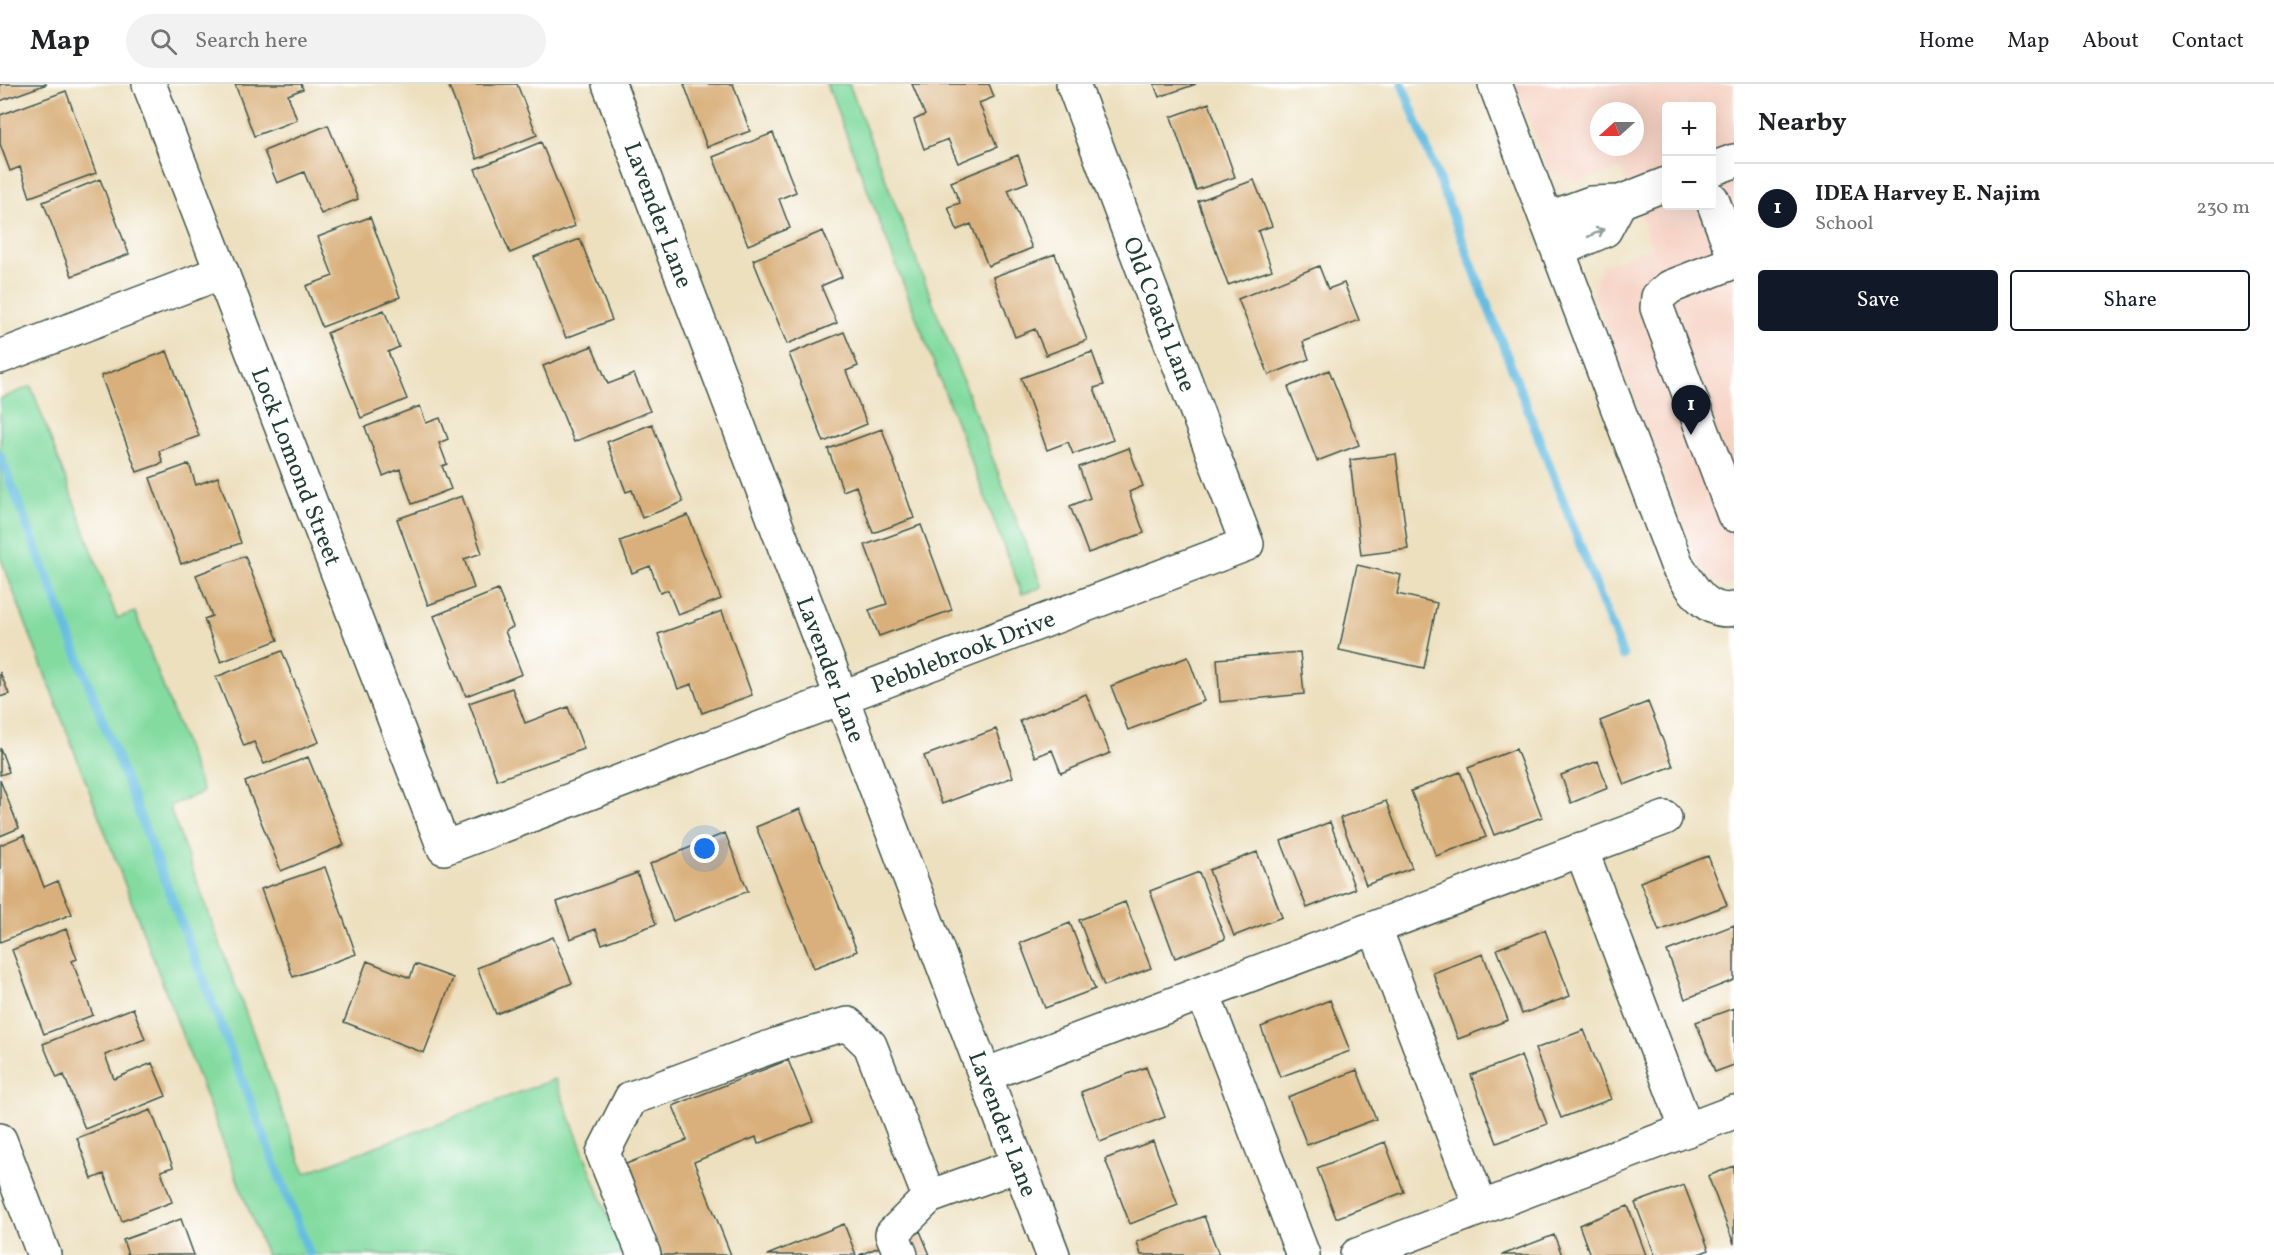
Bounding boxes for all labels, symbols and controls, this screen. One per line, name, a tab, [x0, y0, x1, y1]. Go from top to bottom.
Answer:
search box	[126, 14, 546, 68]
text: Map	[30, 22, 90, 61]
icon: search	[147, 25, 180, 58]
text: Search here	[195, 26, 308, 57]
text: Home	[1919, 27, 1974, 56]
text: Map	[2007, 27, 2049, 56]
text: About	[2082, 27, 2139, 56]
text: Contact	[2172, 27, 2244, 56]
north arrow	[1590, 102, 1644, 156]
map controls	[1662, 102, 1716, 210]
button: +	[1662, 102, 1716, 156]
text: Nearby	[1758, 105, 1847, 141]
street label: Lavender Lane	[614, 138, 700, 294]
button: −	[1662, 156, 1716, 210]
text: IDEA Harvey E. Najim	[1815, 179, 2040, 210]
text: 1	[1773, 194, 1782, 222]
text: 230 m	[2196, 194, 2250, 222]
text: School	[1815, 210, 1873, 238]
one-way arrow	[1587, 227, 1605, 239]
street label: Old Coach Lane	[1113, 232, 1203, 397]
button: Save	[1758, 270, 1998, 331]
button: Share	[2010, 270, 2250, 331]
street label: Lock Lomond Street	[241, 363, 349, 571]
pin: 1	[1672, 386, 1710, 435]
street label: Lavender Lane	[786, 592, 872, 748]
street label: Pebblebrook Drive	[867, 603, 1061, 704]
your location	[690, 834, 719, 863]
street label: Lavender Lane	[958, 1047, 1045, 1202]

